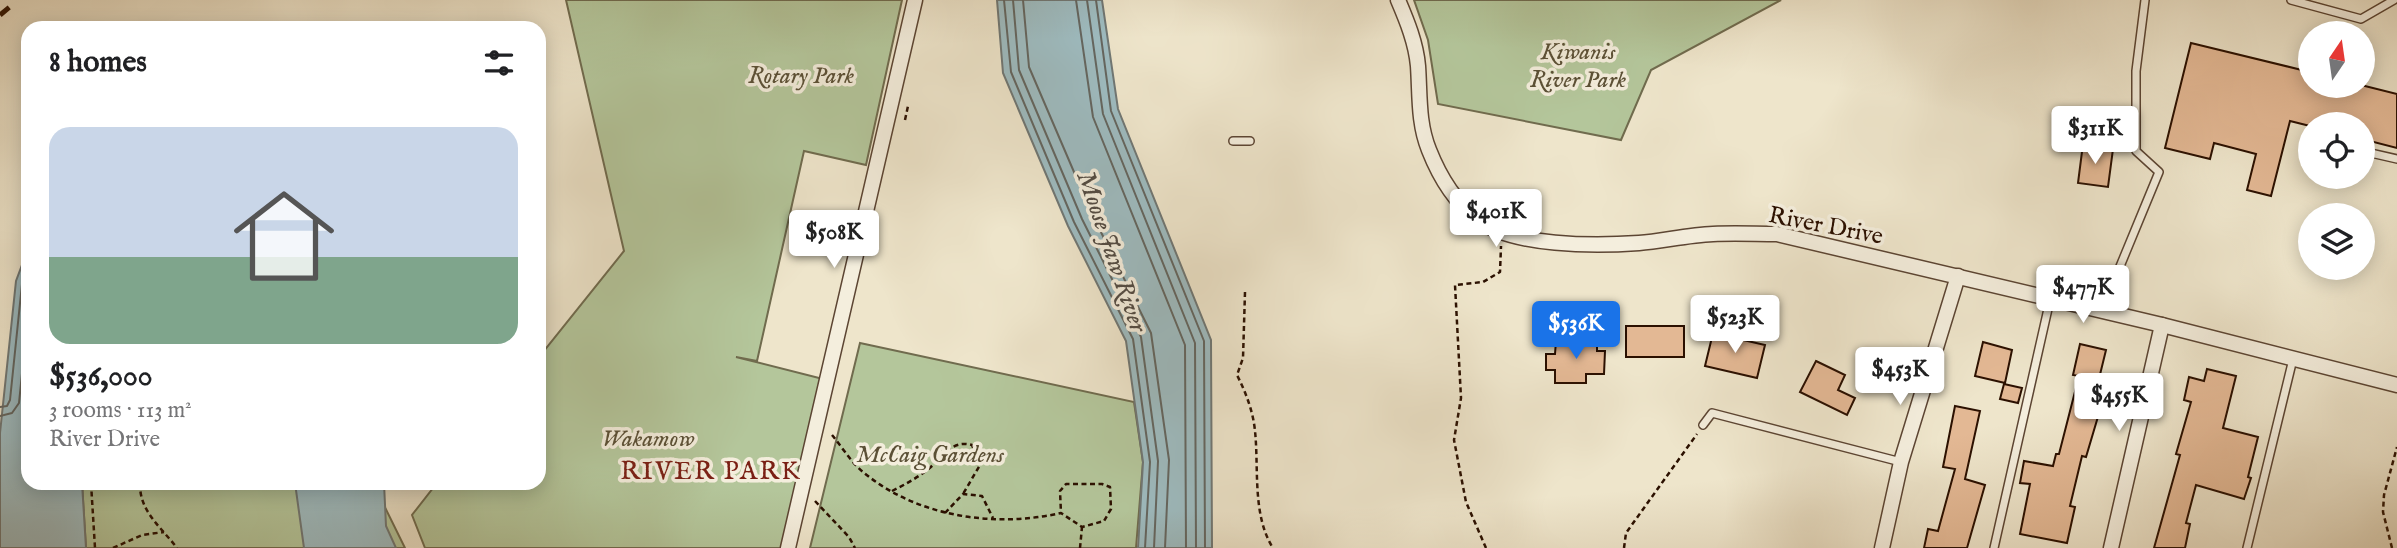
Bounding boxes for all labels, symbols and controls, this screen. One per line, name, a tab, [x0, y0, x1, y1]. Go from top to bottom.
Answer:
north arrow	[2298, 21, 2375, 98]
map controls	[2298, 21, 2375, 280]
park label: Kiwanis River Park	[1530, 37, 1627, 96]
text: 8 homes	[49, 44, 147, 82]
icon: filters	[480, 44, 518, 82]
park label: Rotary Park	[748, 61, 854, 92]
pin: $311K	[2046, 106, 2144, 166]
button: locate	[2298, 112, 2375, 189]
text: $311K	[2067, 114, 2123, 143]
water label: Moose Jaw River	[1069, 166, 1155, 338]
icon: home	[221, 173, 347, 299]
pin: $401K	[1447, 190, 1545, 249]
text: $401K	[1466, 197, 1526, 226]
street label: River Drive	[1766, 200, 1886, 253]
button: layers	[2298, 203, 2375, 280]
pin: $508K	[785, 210, 883, 270]
text: $508K	[805, 218, 863, 247]
pin: $477K	[2034, 266, 2132, 325]
text: $477K	[2052, 273, 2114, 302]
pin: $523K	[1686, 296, 1784, 355]
pin: $536K	[1527, 302, 1625, 361]
text: $523K	[1706, 303, 1764, 332]
text: $536K	[1548, 309, 1604, 338]
pin: $453K	[1851, 348, 1949, 407]
text: $453K	[1871, 355, 1929, 384]
text: $536,000	[49, 358, 153, 396]
pin: $455K	[2070, 374, 2168, 433]
text: $455K	[2090, 381, 2148, 410]
text: 3 rooms · 113 m²	[49, 396, 192, 425]
park label: Wakamow	[602, 424, 695, 455]
text: River Drive	[49, 425, 160, 454]
park label: McCaig Gardens	[856, 440, 1005, 471]
district label: RIVER PARK	[620, 455, 802, 488]

